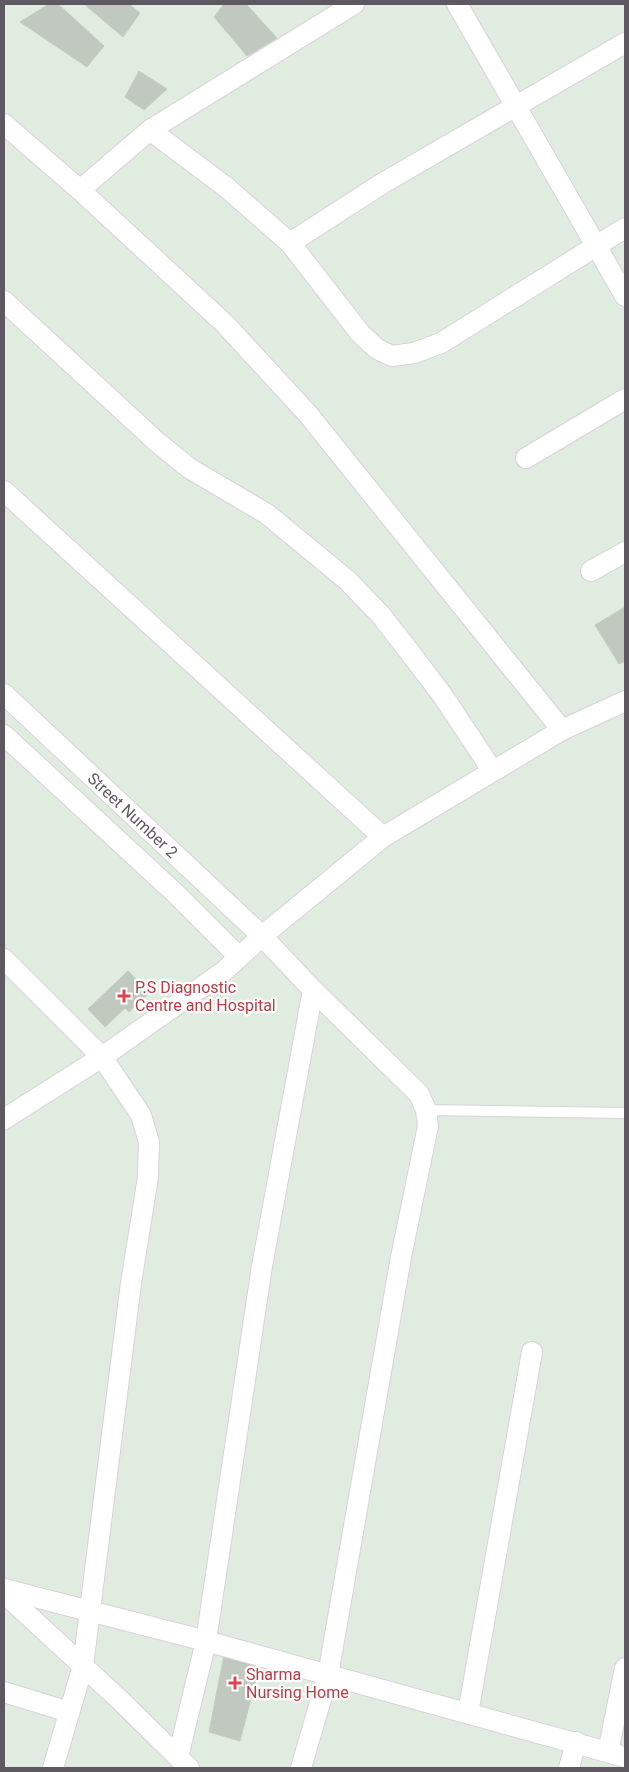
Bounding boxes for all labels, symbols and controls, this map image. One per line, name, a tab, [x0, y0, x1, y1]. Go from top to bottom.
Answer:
street label: Street Number 2	[84, 769, 182, 862]
place label: P.S Diagnostic Centre and Hospital	[135, 978, 276, 1015]
marker: P.S Diagnostic Centre and Hospital	[117, 989, 131, 1003]
place label: Sharma Nursing Home	[246, 1665, 349, 1702]
marker: Sharma Nursing Home	[228, 1676, 242, 1690]

